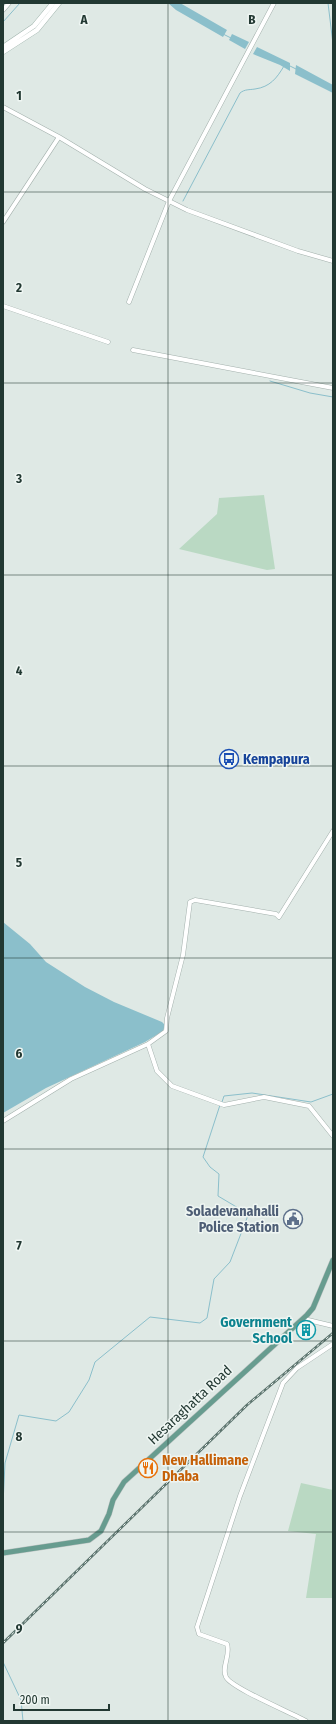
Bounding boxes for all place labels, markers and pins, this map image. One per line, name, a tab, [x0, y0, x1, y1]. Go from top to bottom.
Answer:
bus stop icon: Kempapura	[218, 748, 240, 770]
place label: Kempapura	[243, 751, 310, 768]
place label: Soladevanahalli Police Station	[186, 1203, 279, 1236]
public building icon: Soladevanahalli Police Station	[282, 1208, 304, 1230]
place label: Government School	[220, 1314, 293, 1347]
building icon: Government School	[295, 1319, 317, 1341]
place label: New Hallimane Dhaba	[162, 1452, 249, 1485]
restaurant icon: New Hallimane Dhaba	[137, 1457, 159, 1479]

